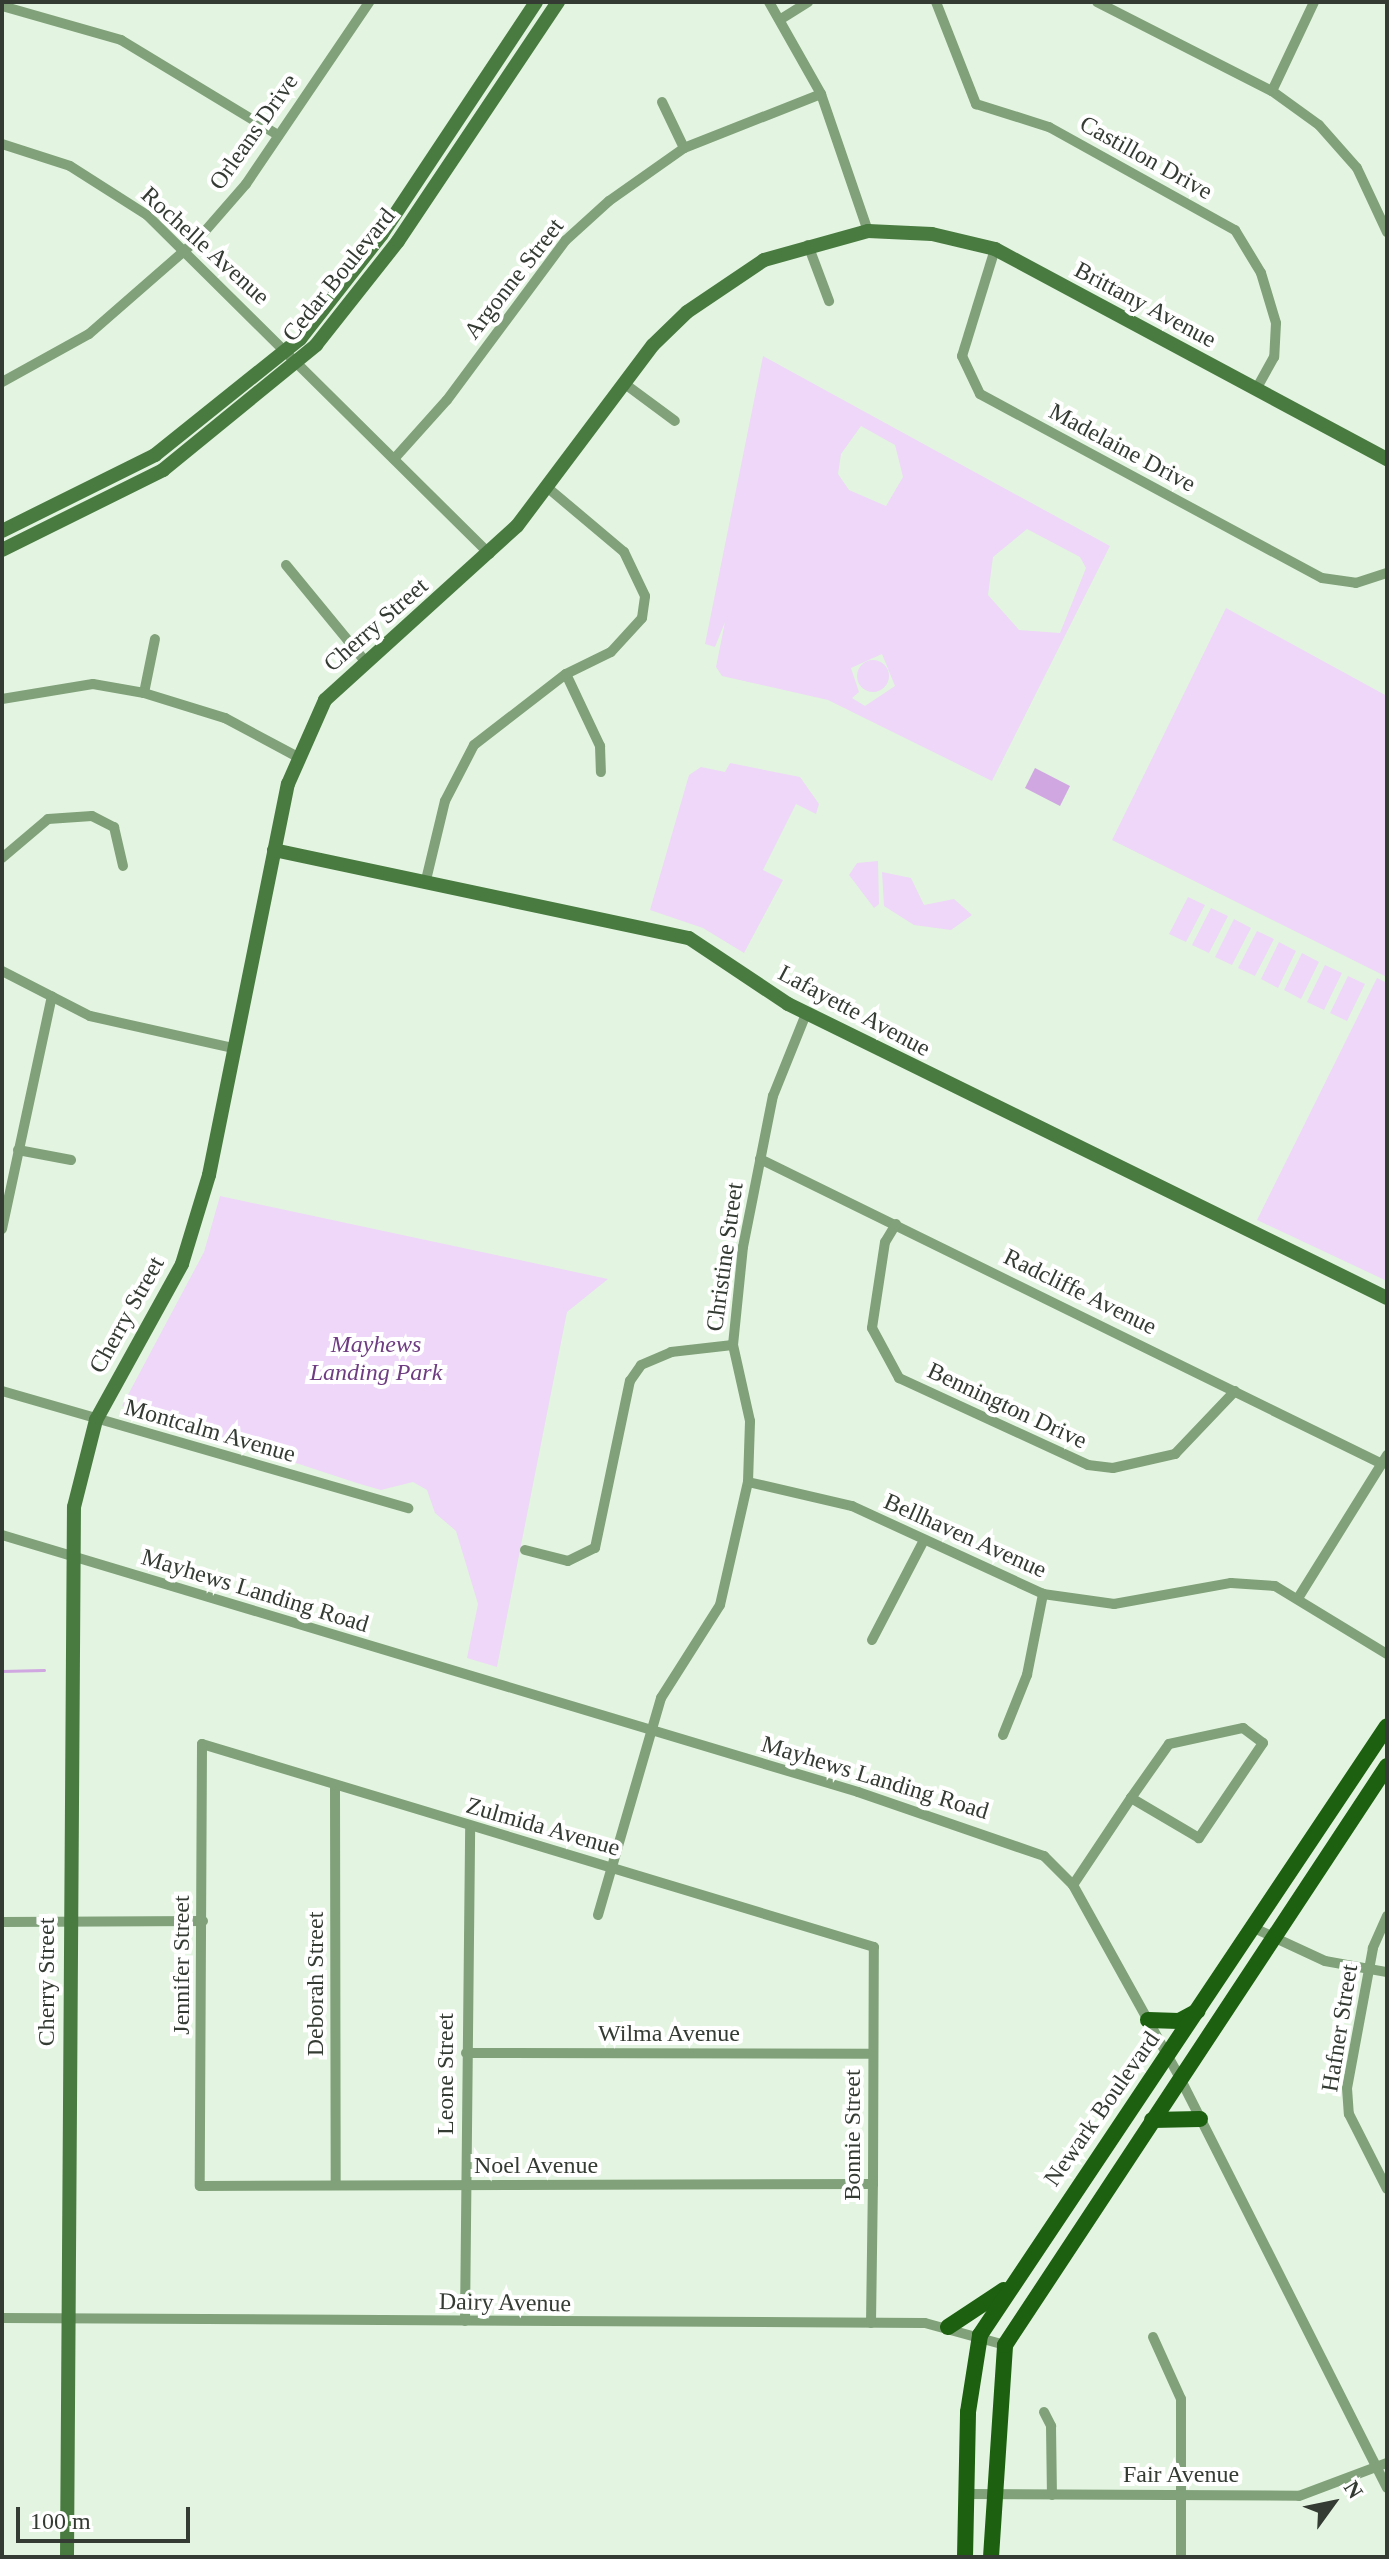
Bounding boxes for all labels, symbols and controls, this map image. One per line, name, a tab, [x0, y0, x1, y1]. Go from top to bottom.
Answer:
street label: Orleans Drive	[203, 68, 305, 196]
street label: Castillon Drive	[1075, 110, 1217, 206]
street label: Rochelle Avenue	[134, 180, 276, 312]
street label: Cedar Boulevard	[276, 202, 402, 348]
street label: Argonne Street	[458, 213, 570, 345]
street label: Brittany Avenue	[1069, 255, 1221, 355]
street label: Madelaine Drive	[1044, 397, 1200, 499]
street label: Cherry Street	[318, 572, 434, 678]
street label: Lafayette Avenue	[772, 959, 936, 1063]
street label: Christine Street	[700, 1181, 750, 1333]
street label: Radcliffe Avenue	[998, 1242, 1162, 1342]
street label: Cherry Street	[83, 1252, 171, 1378]
park label: Mayhews Landing Park	[310, 1331, 442, 1387]
street label: Bennington Drive	[923, 1356, 1091, 1456]
street label: Montcalm Avenue	[121, 1393, 299, 1469]
street label: Bellhaven Avenue	[879, 1487, 1051, 1585]
street label: Mayhews Landing Road	[138, 1543, 372, 1639]
street label: Mayhews Landing Road	[758, 1730, 992, 1826]
street label: Zulmida Avenue	[462, 1791, 624, 1863]
street label: Jennifer Street	[168, 1895, 196, 2035]
street label: Deborah Street	[302, 1912, 330, 2056]
street label: Cherry Street	[33, 1918, 61, 2046]
street label: Hafner Street	[1316, 1962, 1364, 2094]
street label: Leone Street	[432, 2013, 460, 2135]
street label: Wilma Avenue	[597, 2020, 741, 2048]
street label: Newark Boulevard	[1038, 2026, 1166, 2192]
street label: Bonnie Street	[839, 2069, 867, 2201]
street label: Noel Avenue	[473, 2152, 599, 2180]
street label: Dairy Avenue	[438, 2287, 572, 2319]
street label: Fair Avenue	[1122, 2461, 1240, 2489]
north arrow	[1293, 2463, 1373, 2543]
text: N	[1339, 2476, 1368, 2503]
scale bar	[20, 2491, 194, 2541]
text: 100 m	[30, 2508, 91, 2534]

